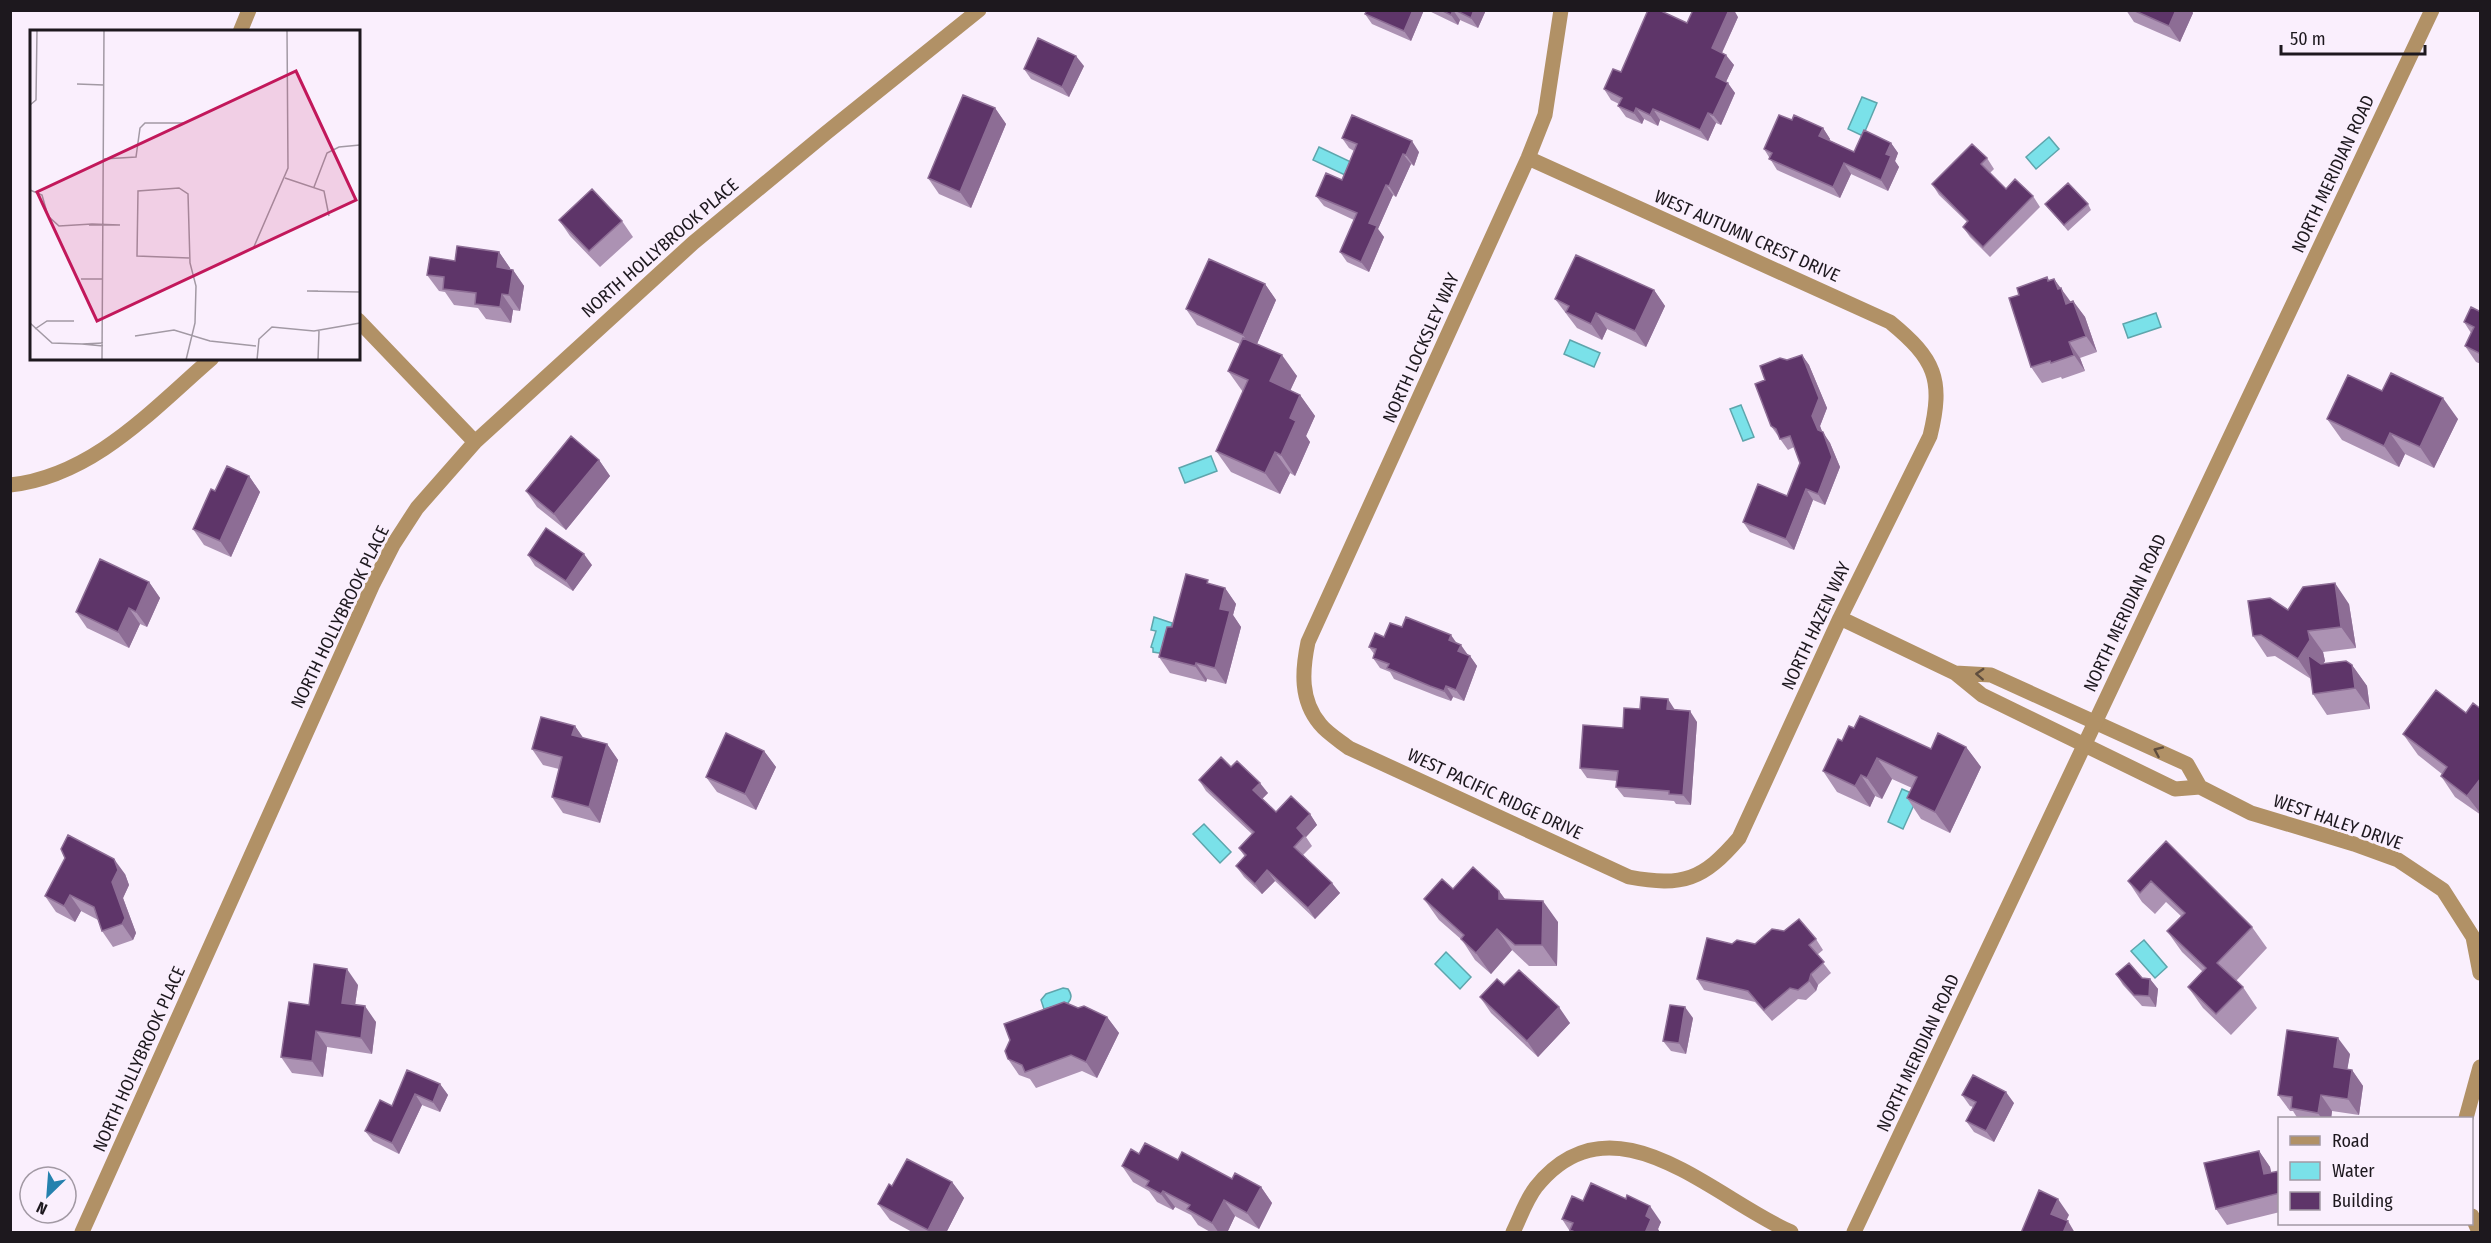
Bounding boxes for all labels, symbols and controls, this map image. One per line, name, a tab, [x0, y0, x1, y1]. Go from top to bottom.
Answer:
scale bar	[2281, 18, 2425, 56]
text: 50 m	[2290, 28, 2326, 50]
inset map	[30, 30, 360, 360]
street label: NORTH MERIDIAN ROAD	[2287, 92, 2379, 256]
street label: NORTH HOLLYBROOK PLACE	[577, 174, 743, 322]
street label: WEST AUTUMN CREST DRIVE	[1651, 185, 1843, 287]
street label: NORTH LOCKSLEY WAY	[1378, 270, 1464, 426]
street label: NORTH HOLLYBROOK PLACE	[286, 522, 394, 712]
street label: NORTH MERIDIAN ROAD	[2079, 531, 2171, 695]
street label: NORTH HAZEN WAY	[1777, 558, 1855, 693]
one-way arrow	[1975, 668, 1984, 681]
street label: WEST PACIFIC RIDGE DRIVE	[1404, 744, 1586, 844]
one-way arrow	[2154, 746, 2165, 758]
street label: WEST HALEY DRIVE	[2270, 790, 2406, 854]
street label: NORTH HOLLYBROOK PLACE	[88, 963, 190, 1155]
street label: NORTH MERIDIAN ROAD	[1872, 971, 1964, 1135]
legend	[2278, 1117, 2473, 1225]
text: Road	[2332, 1130, 2369, 1152]
text: Water	[2332, 1160, 2375, 1182]
north arrow	[18, 1165, 78, 1225]
text: Building	[2332, 1190, 2393, 1212]
text: N	[34, 1198, 50, 1219]

